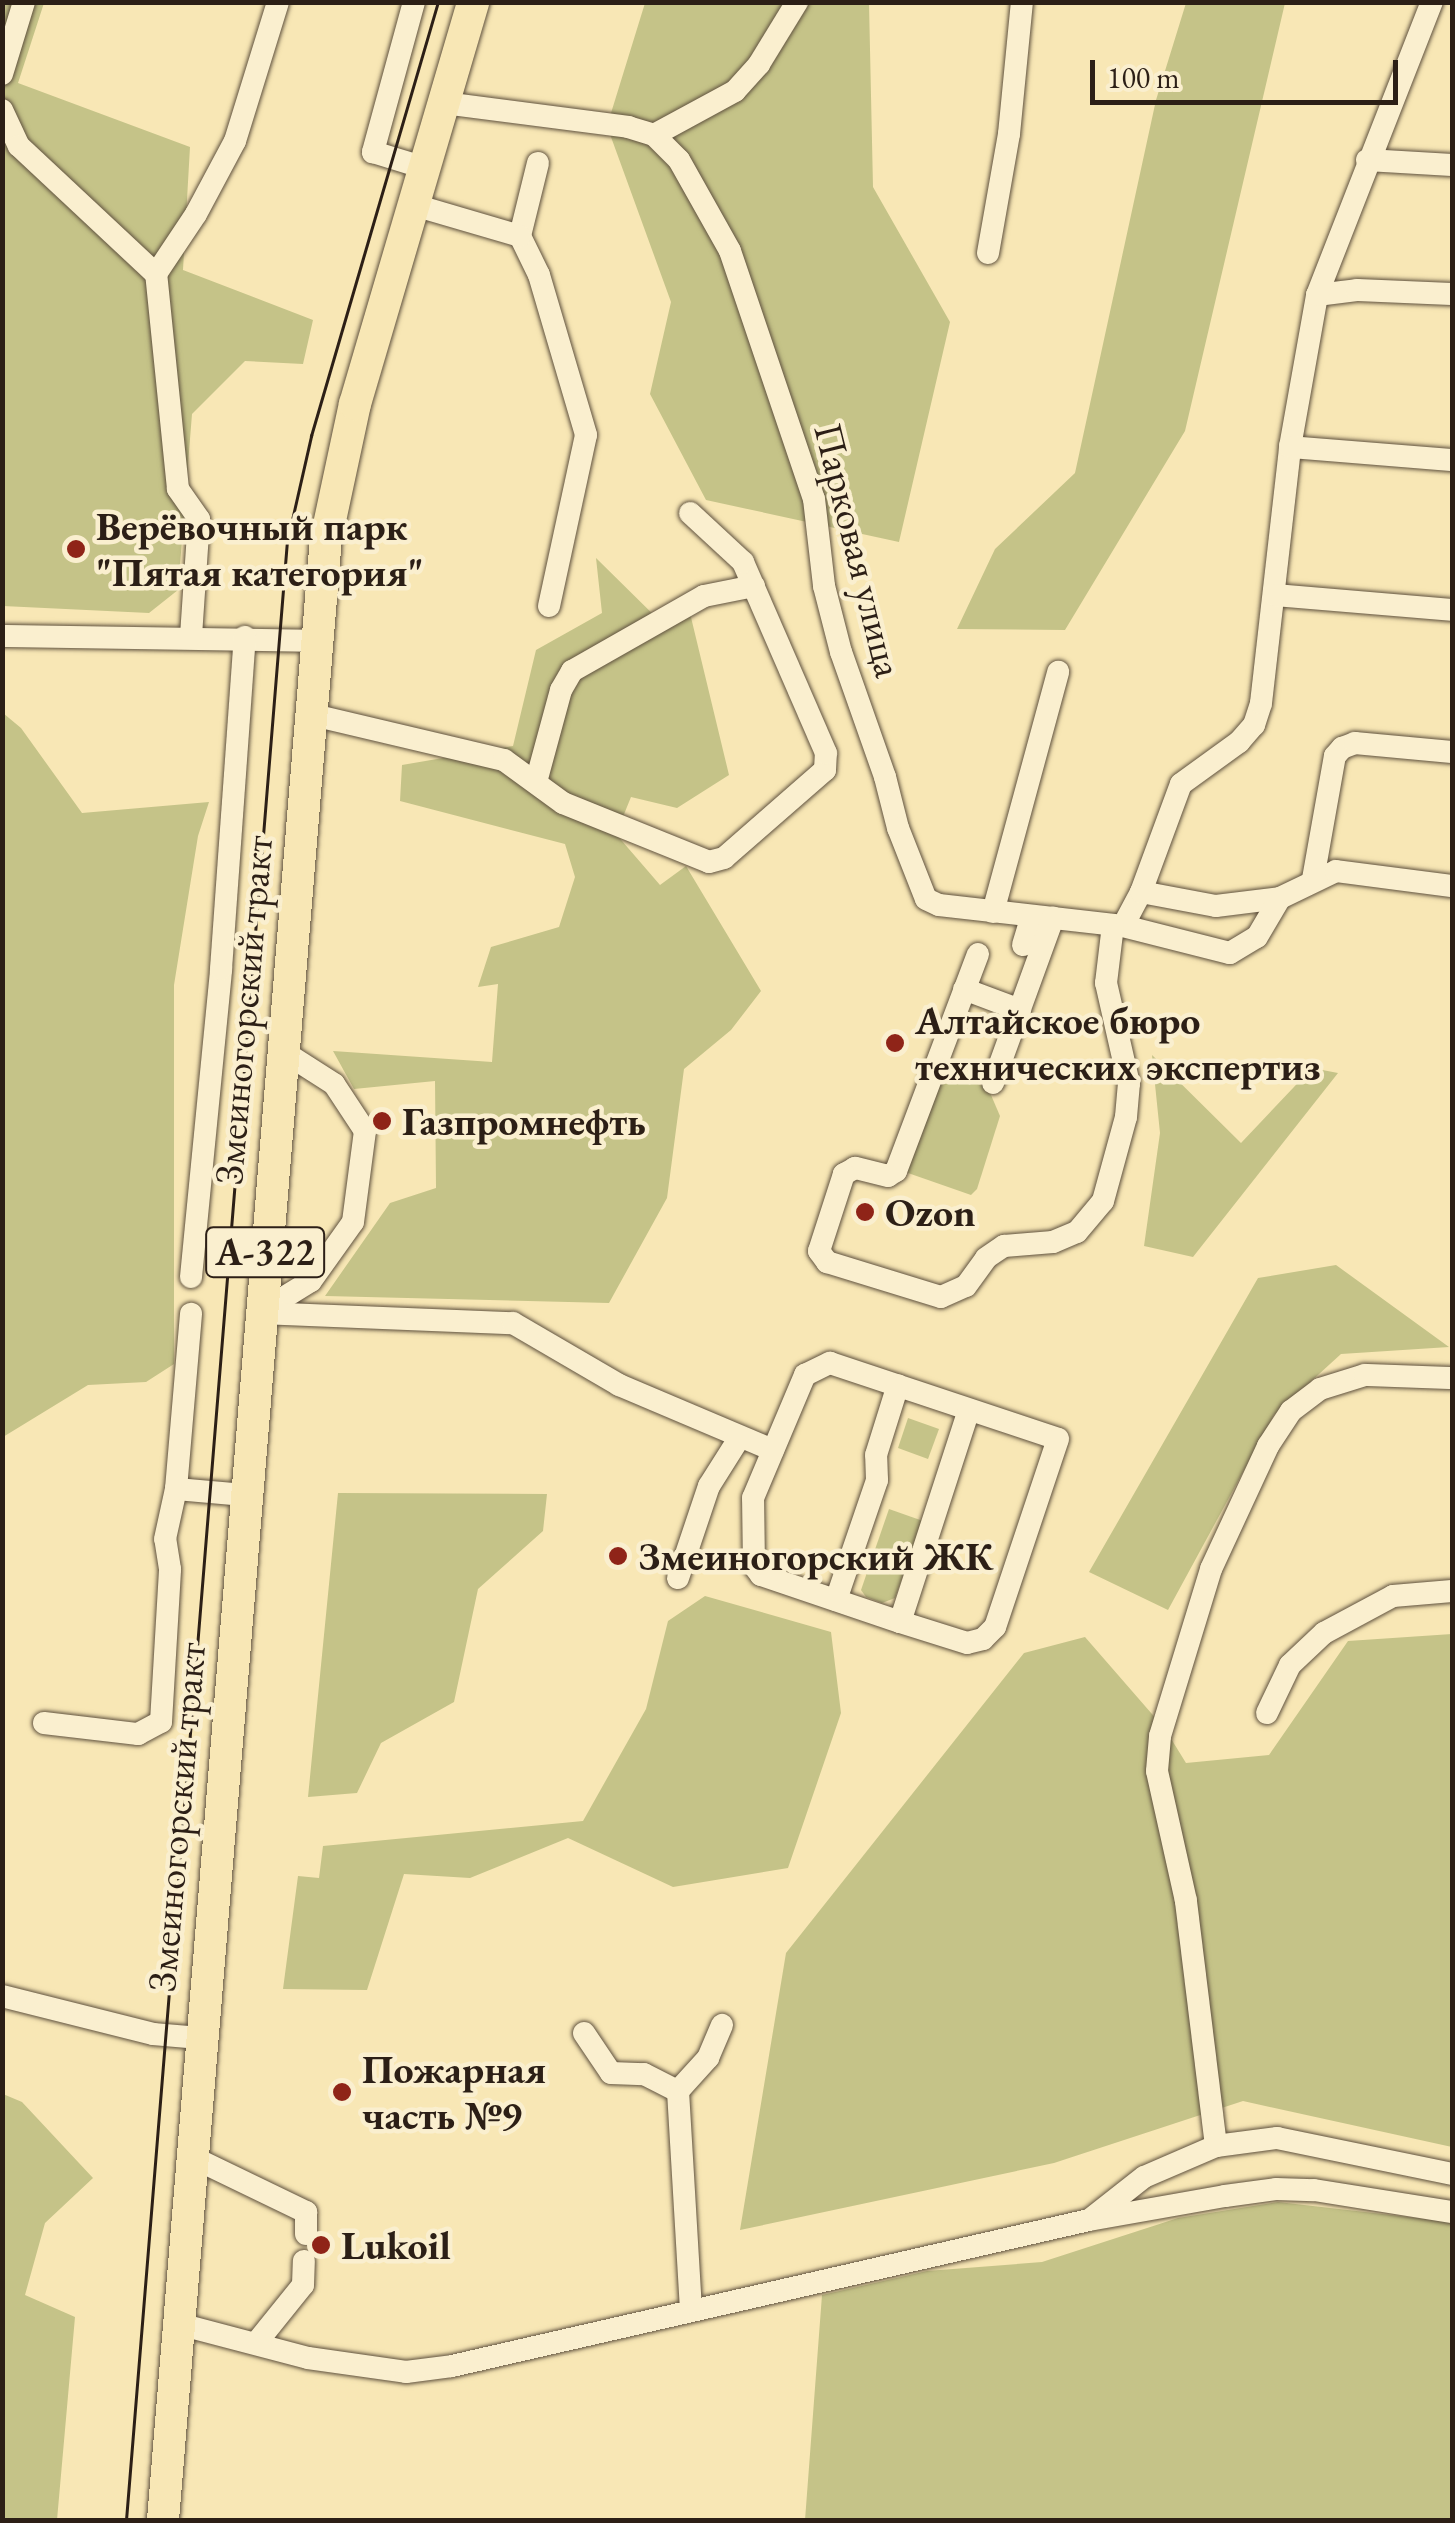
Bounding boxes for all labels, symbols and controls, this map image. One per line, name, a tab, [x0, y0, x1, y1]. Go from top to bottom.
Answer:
scale bar	[1095, 40, 1402, 102]
text: 100 m	[1107, 58, 1180, 97]
street label: Парковая улица	[804, 418, 914, 682]
place label: Верёвочный парк "Пятая категория"	[96, 502, 424, 596]
marker: Верёвочный парк "Пятая категория"	[65, 538, 87, 560]
street label: Змеиногорский тракт	[204, 833, 282, 1187]
place label: Алтайское бюро технических экспертиз	[915, 996, 1321, 1090]
marker: Алтайское бюро технических экспертиз	[884, 1032, 906, 1054]
place label: Газпромнефть	[402, 1097, 646, 1145]
marker: Газпромнефть	[371, 1110, 393, 1132]
place label: Ozon	[885, 1188, 976, 1236]
marker: Ozon	[854, 1201, 876, 1223]
road number: А-322	[205, 1219, 325, 1285]
place label: Змеиногорский ЖК	[638, 1532, 994, 1580]
marker: Змеиногорский ЖК	[607, 1545, 629, 1567]
street label: Змеиногорский тракт	[137, 1640, 215, 1994]
place label: Пожарная часть №9	[362, 2045, 546, 2139]
marker: Пожарная часть №9	[331, 2081, 353, 2103]
place label: Lukoil	[341, 2221, 451, 2269]
marker: Lukoil	[310, 2234, 332, 2256]

